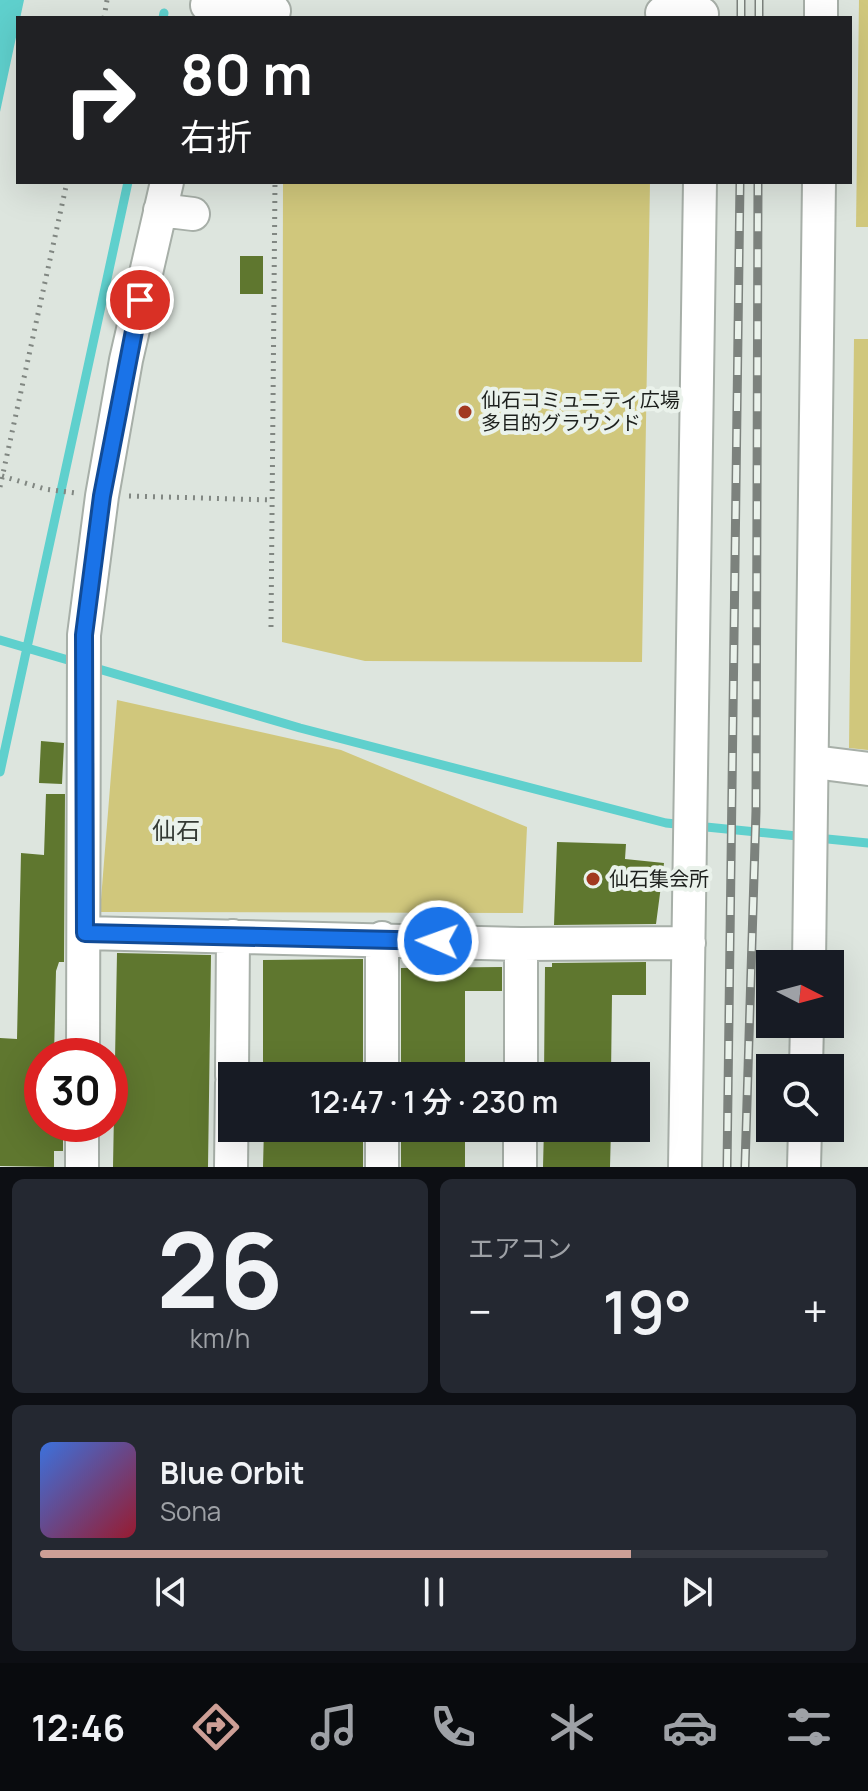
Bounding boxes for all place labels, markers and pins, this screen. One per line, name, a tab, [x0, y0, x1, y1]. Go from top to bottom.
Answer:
pin	[106, 266, 174, 334]
place label: 仙石コミュニティ広場 多目的グラウンド	[481, 386, 680, 436]
marker: 仙石コミュニティ広場 多目的グラウンド	[456, 403, 474, 421]
place label: 仙石集会所	[609, 865, 709, 892]
marker: 仙石集会所	[584, 870, 602, 888]

